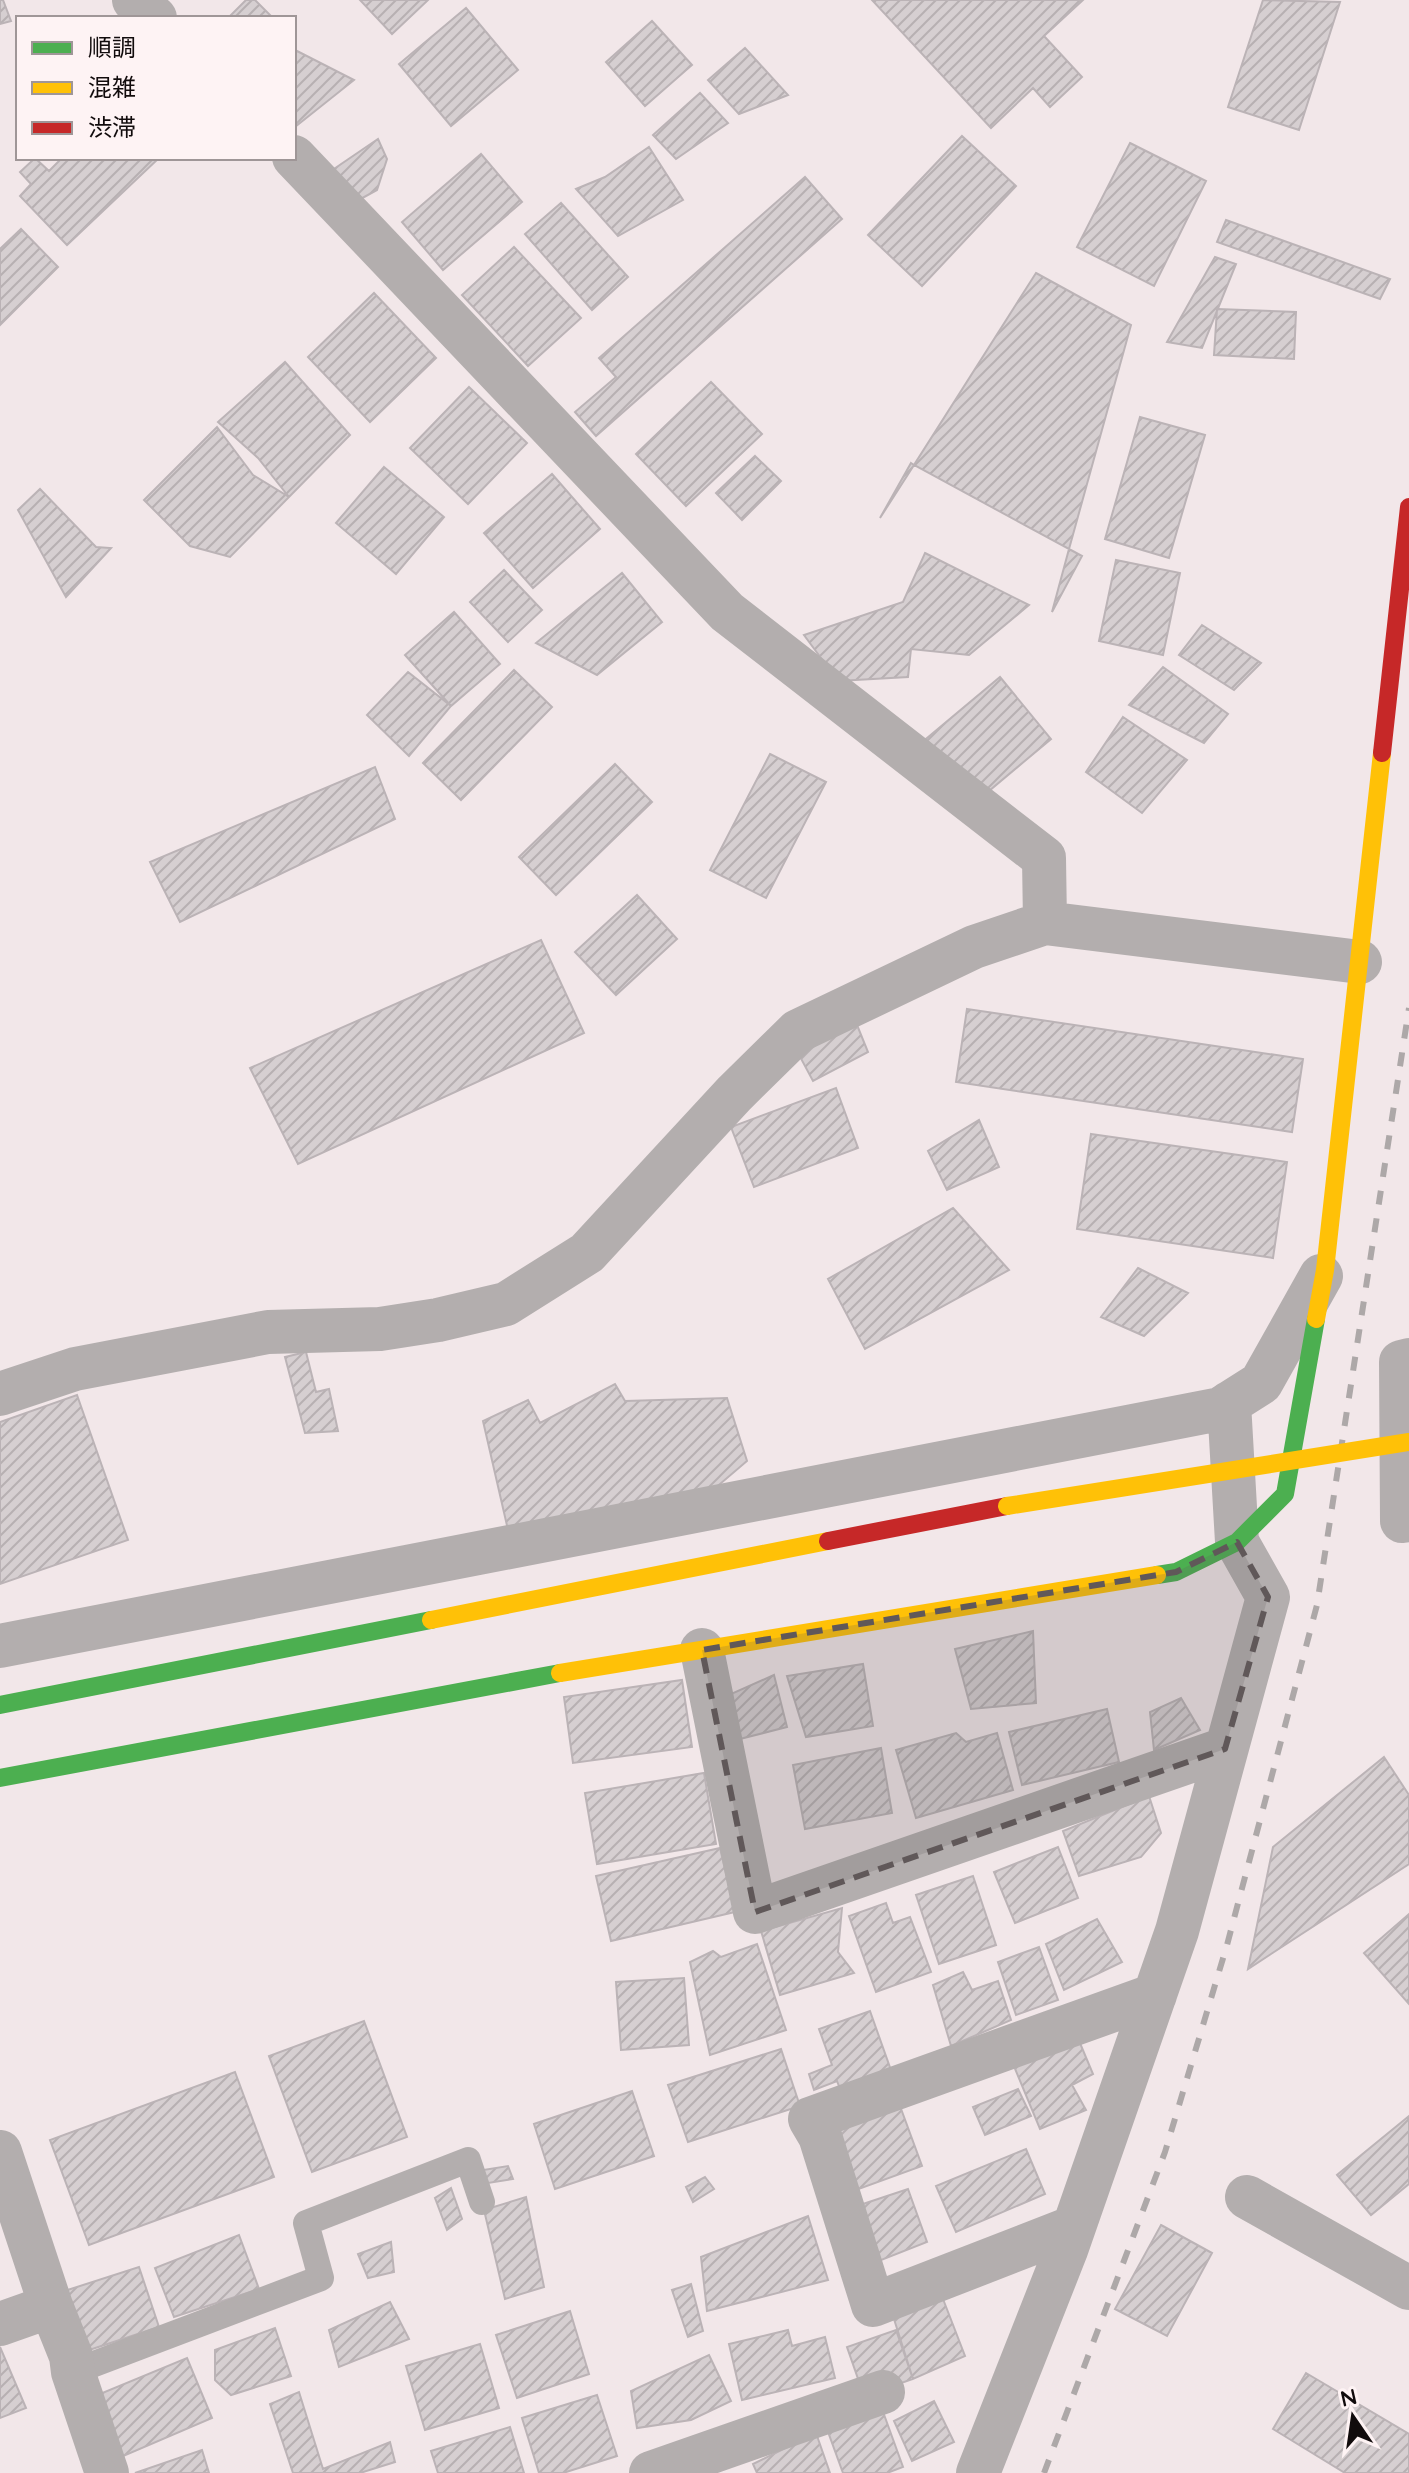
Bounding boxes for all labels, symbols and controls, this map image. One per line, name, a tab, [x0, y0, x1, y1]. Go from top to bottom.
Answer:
legend	[16, 16, 296, 160]
text: 順調	[88, 32, 136, 62]
text: 混雑	[88, 72, 136, 102]
text: 渋滞	[88, 112, 136, 142]
north arrow	[1313, 2377, 1393, 2457]
text: N	[1337, 2382, 1360, 2413]

